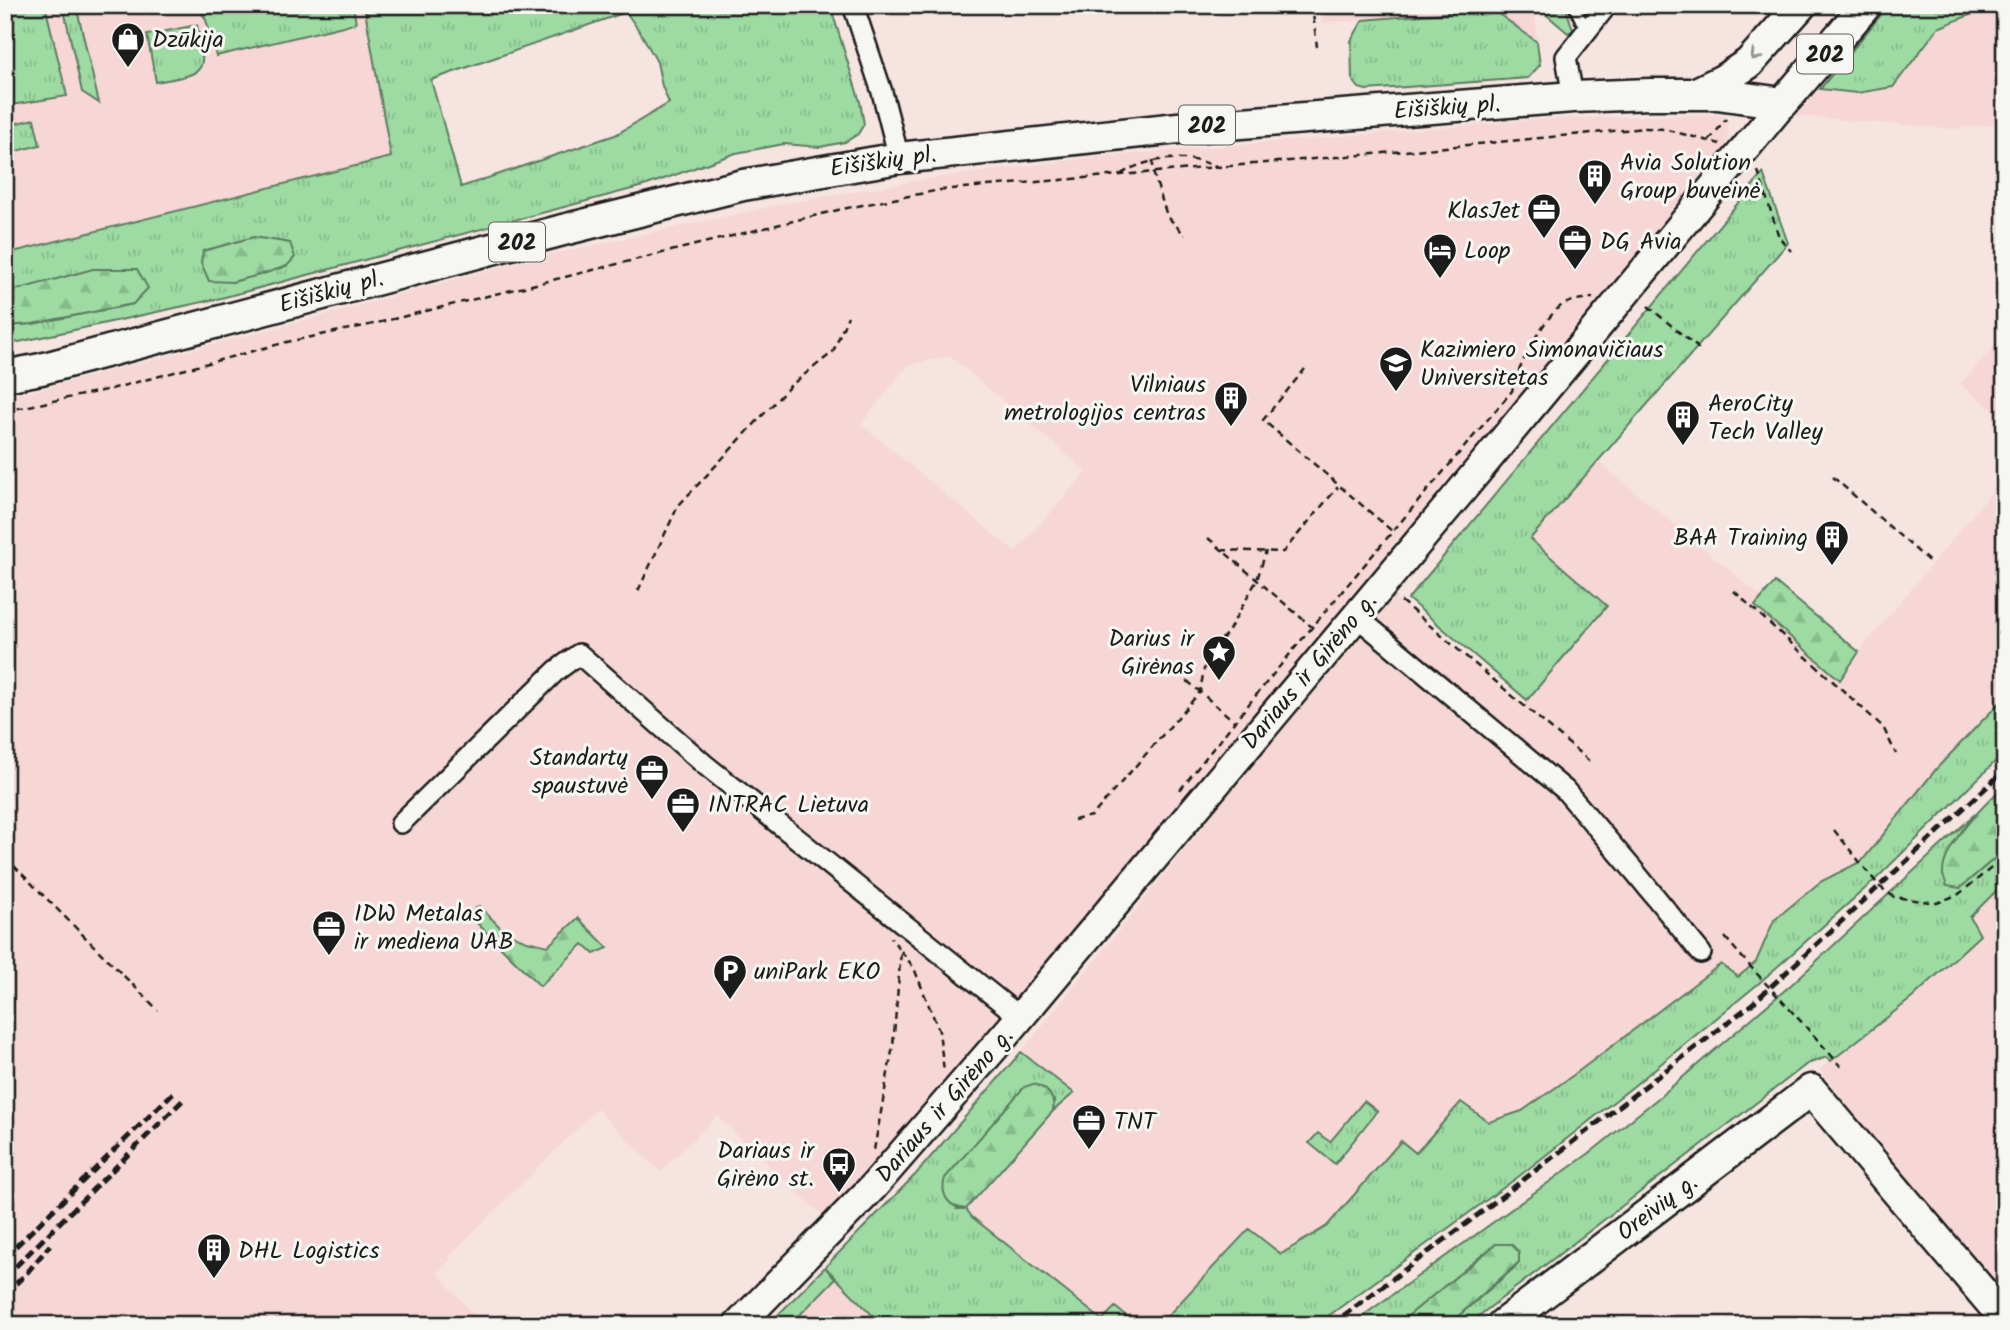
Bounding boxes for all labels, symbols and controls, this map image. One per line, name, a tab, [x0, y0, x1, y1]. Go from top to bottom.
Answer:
shop icon: Dzūkija	[109, 20, 147, 69]
place label: Dzūkija	[152, 21, 224, 60]
road number: 202	[1797, 34, 1853, 74]
one-way arrow	[1750, 48, 1763, 61]
street label: Eišiškių pl.	[1392, 85, 1502, 132]
road number: 202	[1179, 106, 1235, 144]
street label: Eišiškių pl.	[827, 136, 939, 189]
place label: Avia Solution Group buveinė	[1620, 144, 1761, 211]
building icon: Avia Solution Group buveinė	[1576, 157, 1614, 206]
office icon: KlasJet	[1525, 191, 1563, 240]
place label: KlasJet	[1447, 192, 1521, 231]
road number: 202	[489, 222, 545, 262]
office icon: DG Avia	[1556, 222, 1594, 271]
place label: DG Avia	[1600, 223, 1681, 262]
hotel icon: Loop	[1421, 231, 1459, 280]
place label: Loop	[1464, 232, 1511, 271]
street label: Eišiškių pl.	[275, 260, 388, 325]
place label: Kazimiero Simonavičiaus Universitetas	[1420, 331, 1664, 398]
school or university icon: Kazimiero Simonavičiaus Universitetas	[1377, 344, 1415, 393]
place label: Vilniaus metrologijos centras	[1004, 366, 1206, 433]
building icon: Vilniaus metrologijos centras	[1212, 379, 1250, 428]
place label: AeroCity Tech Valley	[1708, 385, 1823, 452]
building icon: AeroCity Tech Valley	[1664, 398, 1702, 447]
building icon: BAA Training	[1813, 518, 1851, 567]
place label: BAA Training	[1673, 519, 1808, 558]
street label: Dariaus ir Girėno g.	[1232, 585, 1388, 759]
place label: Darius ir Girėnas	[1109, 620, 1196, 687]
place icon: Darius ir Girėnas	[1200, 633, 1238, 682]
place label: Standartų spaustuvė	[530, 739, 628, 806]
office icon: Standartų spaustuvė	[633, 752, 671, 801]
office icon: INTRAC Lietuva	[664, 785, 702, 834]
place label: INTRAC Lietuva	[708, 786, 869, 825]
place label: IDW Metalas ir mediena UAB	[354, 895, 514, 962]
office icon: IDW Metalas ir mediena UAB	[310, 908, 348, 957]
parking icon: uniPark EKO	[711, 952, 749, 1001]
place label: uniPark EKO	[754, 953, 880, 992]
street label: Dariaus ir Girėno g.	[866, 1019, 1024, 1193]
office icon: TNT	[1070, 1102, 1108, 1151]
place label: TNT	[1114, 1103, 1158, 1142]
place label: Dariaus ir Girėno st.	[717, 1132, 816, 1199]
bus stop icon: Dariaus ir Girėno st.	[820, 1145, 858, 1194]
street label: Oreivių g.	[1609, 1165, 1707, 1252]
building icon: DHL Logistics	[195, 1231, 233, 1280]
place label: DHL Logistics	[238, 1232, 380, 1271]

